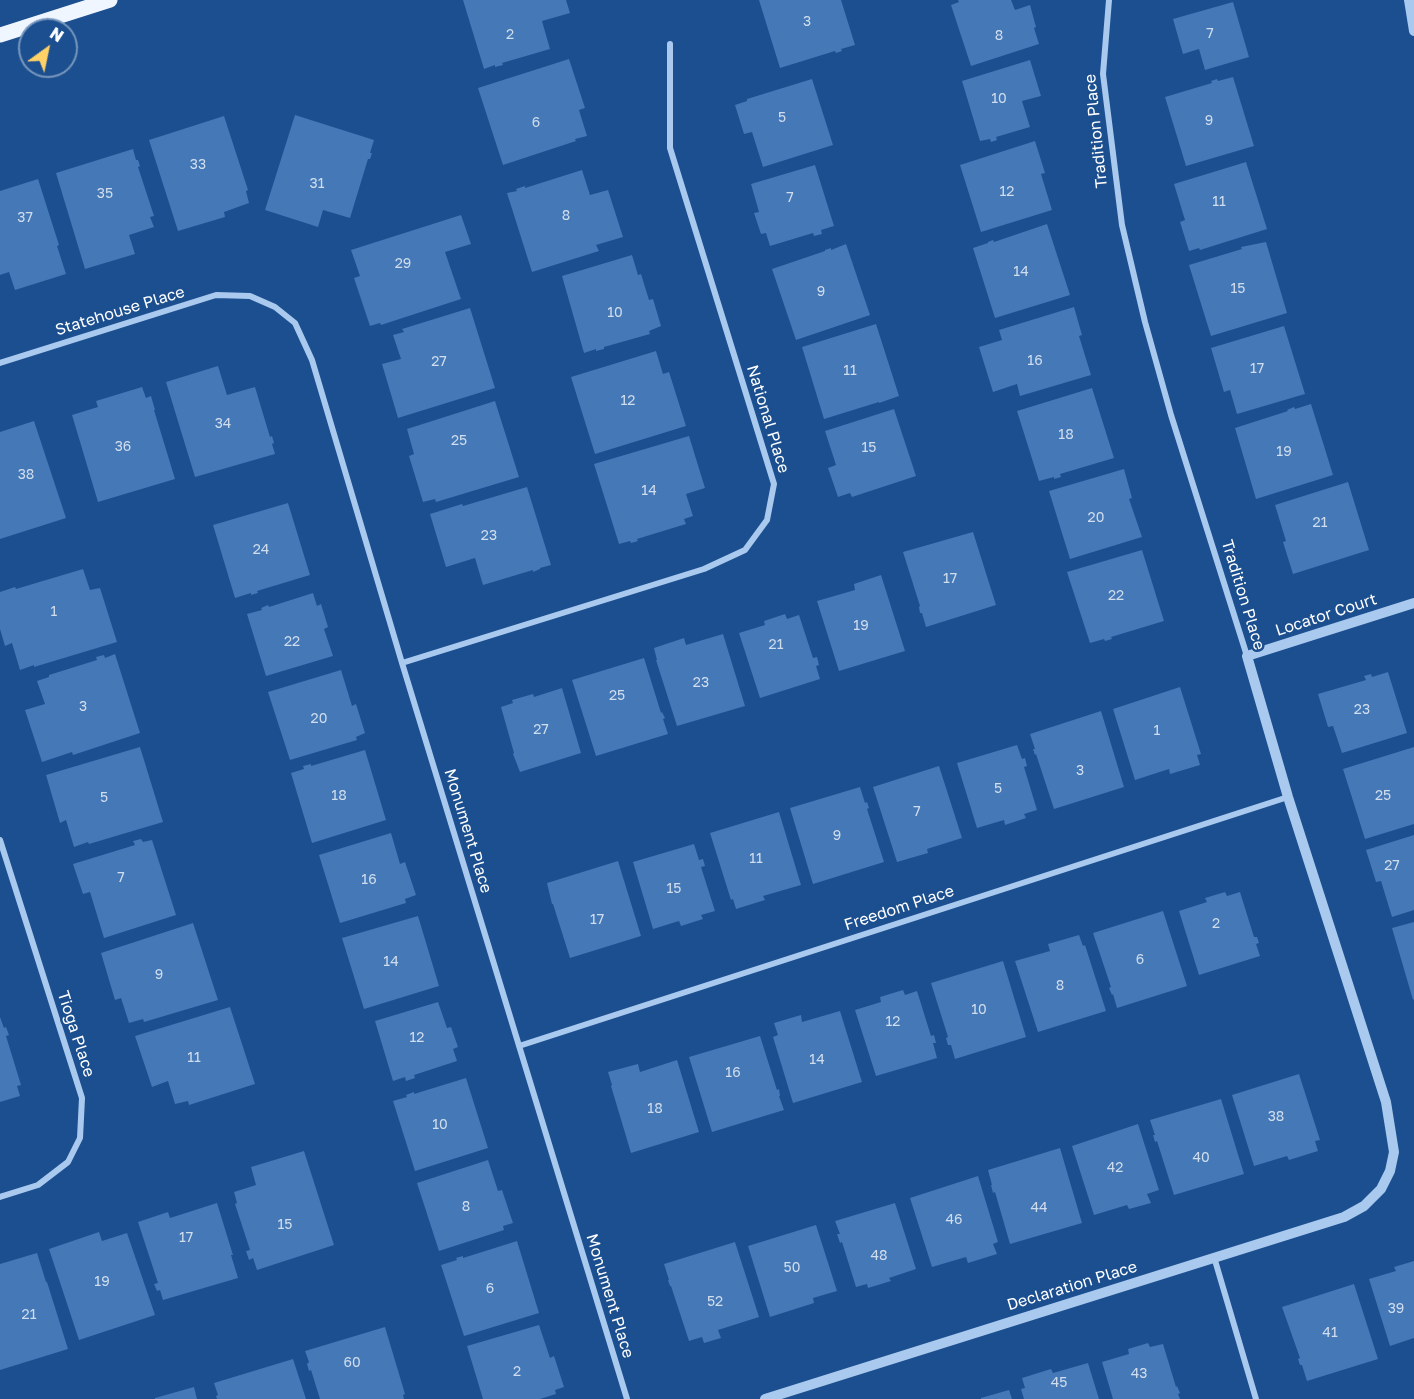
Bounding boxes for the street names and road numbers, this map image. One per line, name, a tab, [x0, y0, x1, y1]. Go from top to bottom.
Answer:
street label: Tradition Place	[1080, 73, 1112, 189]
street label: Statehouse Place	[53, 282, 187, 340]
street label: National Place	[742, 363, 794, 475]
street label: Tradition Place	[1217, 537, 1269, 653]
street label: Locator Court	[1273, 590, 1379, 640]
street label: Monument Place	[440, 766, 496, 896]
street label: Freedom Place	[842, 881, 956, 935]
street label: Tioga Place	[53, 989, 99, 1079]
street label: Monument Place	[582, 1231, 638, 1361]
street label: Declaration Place	[1005, 1257, 1139, 1315]

